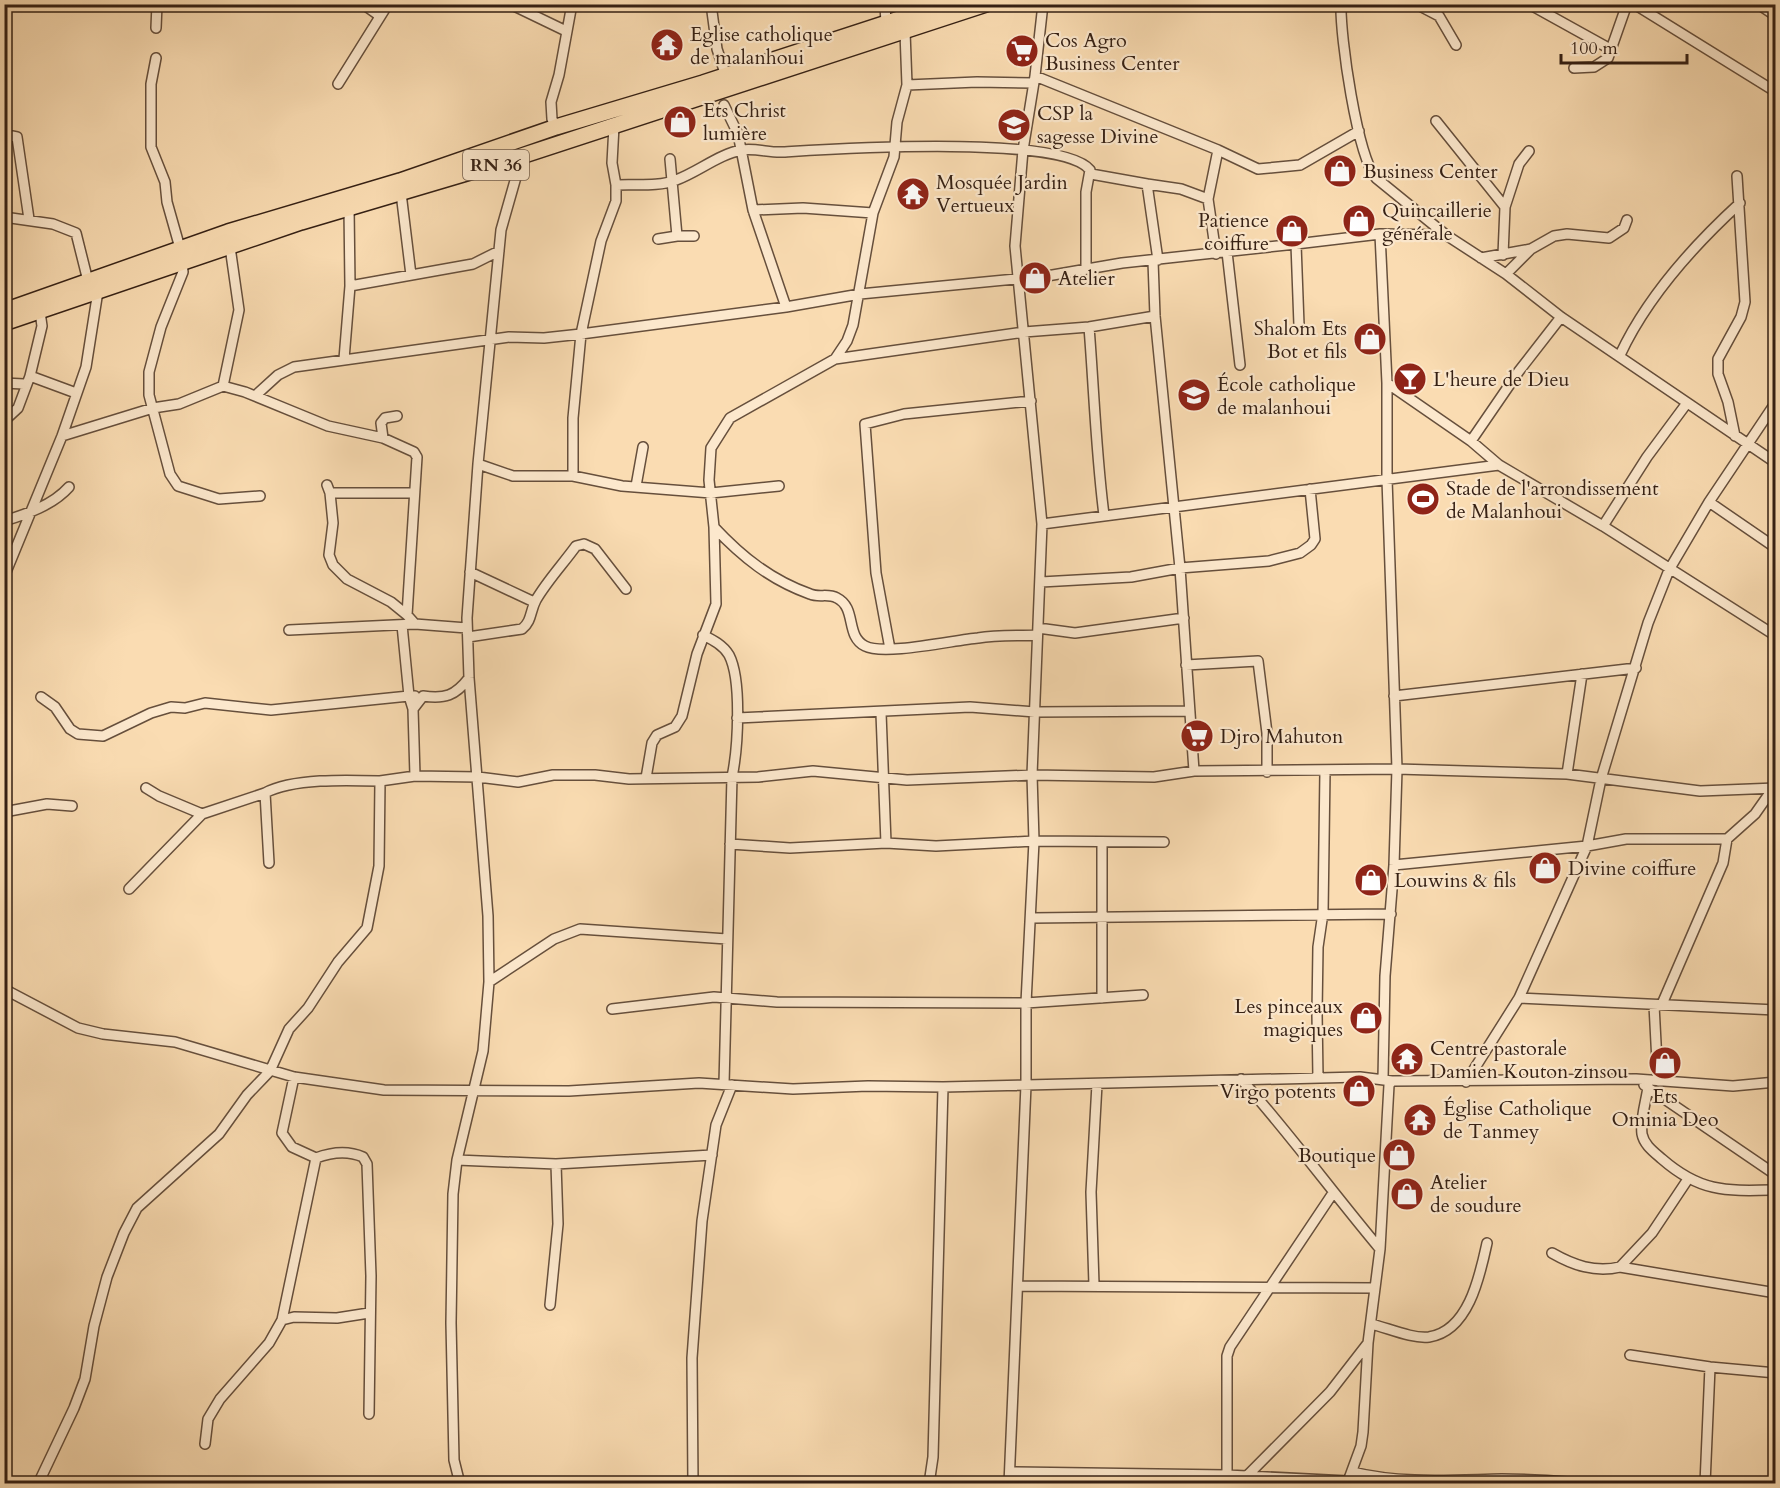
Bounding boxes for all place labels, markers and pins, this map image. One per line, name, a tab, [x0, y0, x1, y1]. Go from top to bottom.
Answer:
place label: Eglise catholique de malanhoui	[690, 21, 833, 71]
temple icon: Eglise catholique de malanhoui	[649, 27, 685, 63]
place label: Cos Agro Business Center	[1045, 27, 1180, 77]
supermarket icon: Cos Agro Business Center	[1004, 33, 1040, 69]
place label: Ets Christ lumière	[703, 97, 787, 147]
place label: CSP la sagesse Divine	[1037, 100, 1159, 150]
shop icon: Ets Christ lumière	[662, 104, 698, 140]
school or university icon: CSP la sagesse Divine	[996, 107, 1032, 143]
shop icon: Business Center	[1322, 153, 1358, 189]
place label: Business Center	[1363, 158, 1498, 185]
place label: Mosquée Jardin Vertueux	[936, 169, 1069, 219]
temple icon: Mosquée Jardin Vertueux	[895, 176, 931, 212]
place label: Quincaillerie générale	[1382, 197, 1492, 247]
shop icon: Quincaillerie générale	[1341, 203, 1377, 239]
place label: Patience coiffure	[1198, 207, 1269, 257]
shop icon: Patience coiffure	[1274, 213, 1310, 249]
shop icon: Atelier	[1017, 260, 1053, 296]
place label: Atelier	[1058, 265, 1115, 292]
place label: Shalom Ets Bot et fils	[1254, 315, 1347, 365]
shop icon: Shalom Ets Bot et fils	[1352, 321, 1388, 357]
bar icon: L'heure de Dieu	[1392, 361, 1428, 397]
place label: L'heure de Dieu	[1433, 366, 1569, 393]
place label: École catholique de malanhoui	[1217, 371, 1356, 421]
school or university icon: École catholique de malanhoui	[1176, 377, 1212, 413]
place label: Stade de l'arrondissement de Malanhoui	[1446, 475, 1659, 525]
sports icon: Stade de l'arrondissement de Malanhoui	[1405, 481, 1441, 517]
supermarket icon: Djro Mahuton	[1179, 718, 1215, 754]
place label: Djro Mahuton	[1220, 723, 1344, 750]
shop icon: Divine coiffure	[1527, 850, 1563, 886]
place label: Divine coiffure	[1568, 855, 1696, 882]
shop icon: Louwins & fils	[1353, 862, 1389, 898]
place label: Louwins & fils	[1394, 867, 1516, 894]
place label: Les pinceaux magiques	[1234, 993, 1343, 1043]
shop icon: Les pinceaux magiques	[1348, 1000, 1384, 1036]
place label: Centre pastorale Damien Kouton zinsou	[1430, 1035, 1628, 1085]
temple icon: Centre pastorale Damien Kouton zinsou	[1389, 1041, 1425, 1077]
shop icon: Ets Ominia Deo	[1647, 1045, 1683, 1081]
shop icon: Virgo potents	[1341, 1073, 1377, 1109]
place label: Virgo potents	[1220, 1078, 1336, 1105]
place label: Ets Ominia Deo	[1612, 1083, 1719, 1133]
place label: Église Catholique de Tanmey	[1443, 1095, 1592, 1145]
temple icon: Église Catholique de Tanmey	[1402, 1102, 1438, 1138]
shop icon: Boutique	[1381, 1137, 1417, 1173]
place label: Boutique	[1298, 1142, 1376, 1169]
place label: Atelier de soudure	[1430, 1169, 1522, 1219]
shop icon: Atelier de soudure	[1389, 1176, 1425, 1212]

